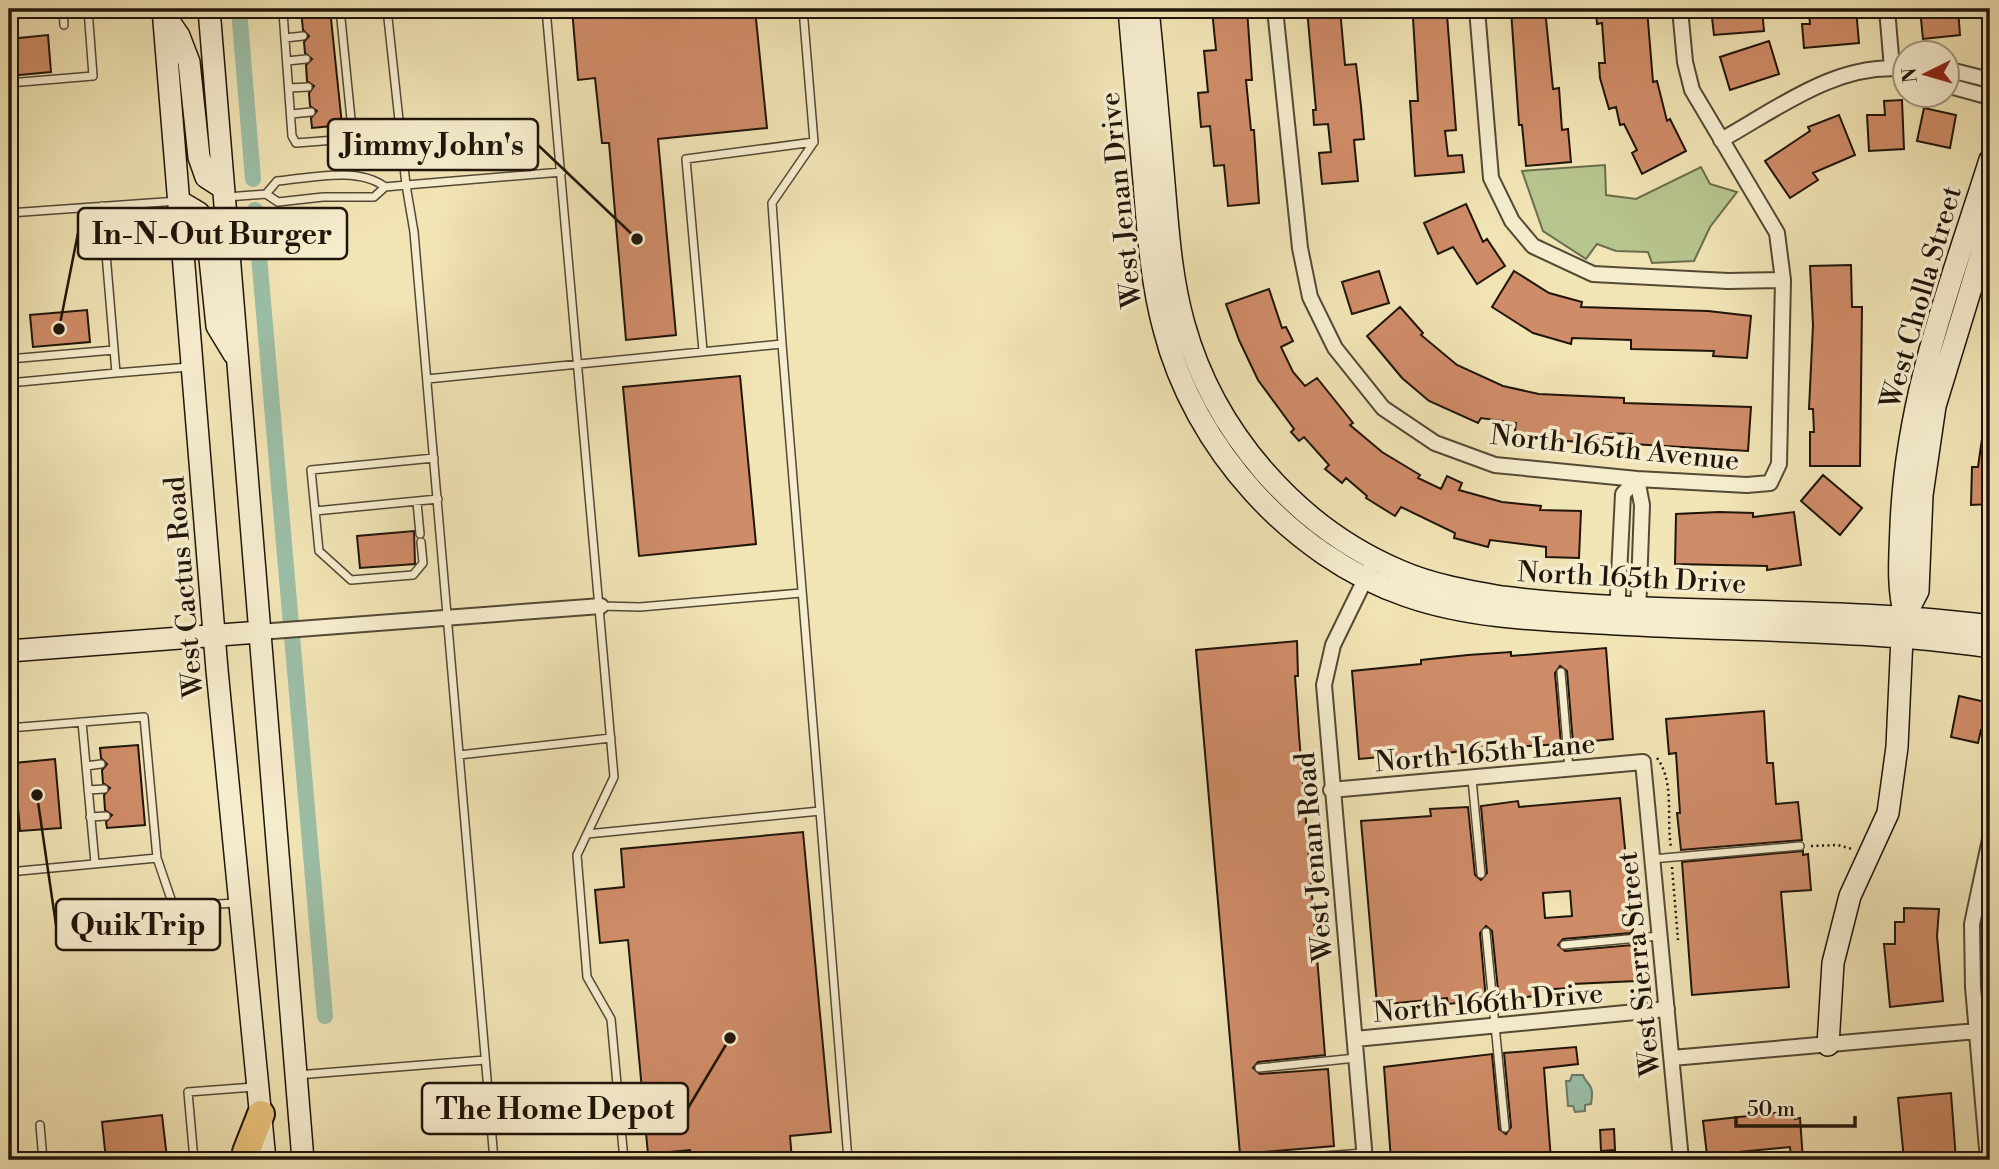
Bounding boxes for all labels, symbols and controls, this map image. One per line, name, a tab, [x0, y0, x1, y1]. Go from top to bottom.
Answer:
north arrow	[1890, 38, 1960, 108]
text: N	[1897, 67, 1923, 84]
street label: West Jenan Drive	[1093, 90, 1150, 310]
callout: Jimmy John's	[328, 119, 538, 170]
text: Jimmy John's	[338, 127, 524, 165]
street label: West Cholla Street	[1873, 182, 1970, 414]
callout: In-N-Out Burger	[78, 208, 347, 259]
text: In-N-Out Burger	[92, 216, 332, 254]
street label: North 165th Avenue	[1489, 418, 1741, 479]
street label: West Cactus Road	[157, 475, 212, 700]
street label: North 165th Drive	[1517, 555, 1747, 602]
street label: North 165th Lane	[1373, 726, 1597, 781]
street label: West Jenan Road	[1288, 751, 1341, 964]
street label: West Sierra Street	[1610, 850, 1669, 1079]
callout: QuikTrip	[56, 899, 220, 950]
text: QuikTrip	[70, 907, 206, 945]
street label: North 166th Drive	[1372, 976, 1605, 1031]
callout: The Home Depot	[422, 1083, 688, 1134]
scale bar	[1736, 1085, 1856, 1129]
text: The Home Depot	[436, 1091, 675, 1129]
text: 50 m	[1747, 1097, 1795, 1123]

